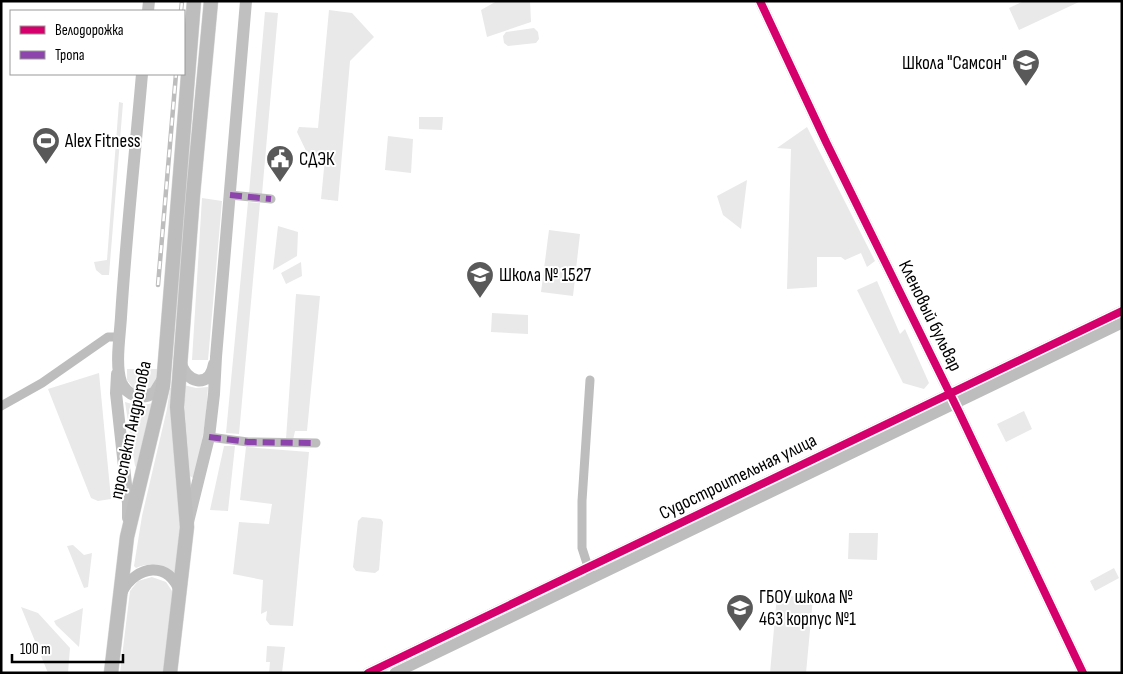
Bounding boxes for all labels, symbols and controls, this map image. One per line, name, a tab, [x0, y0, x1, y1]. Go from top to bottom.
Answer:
legend	[10, 10, 185, 75]
text: Велодорожка	[55, 21, 124, 40]
text: Тропа	[55, 46, 85, 65]
school or university icon: Школа "Самсон"	[1011, 48, 1041, 87]
place label: Школа "Самсон"	[902, 52, 1007, 75]
sports icon: Alex Fitness	[31, 126, 61, 165]
place label: Alex Fitness	[64, 130, 141, 153]
public building icon: СДЭК	[265, 144, 295, 183]
place label: СДЭК	[299, 148, 335, 171]
street label: Кленовый бульвар	[893, 257, 967, 375]
school or university icon: Школа № 1527	[465, 260, 495, 299]
place label: Школа № 1527	[499, 264, 592, 287]
street label: проспект Андропова	[105, 359, 157, 501]
street label: Судостроительная улица	[656, 429, 820, 525]
place label: ГБОУ школа № 463 корпус №1	[759, 586, 856, 631]
school or university icon: ГБОУ школа № 463 корпус №1	[725, 593, 755, 632]
scale bar	[12, 632, 124, 664]
text: 100 m	[20, 640, 51, 659]

